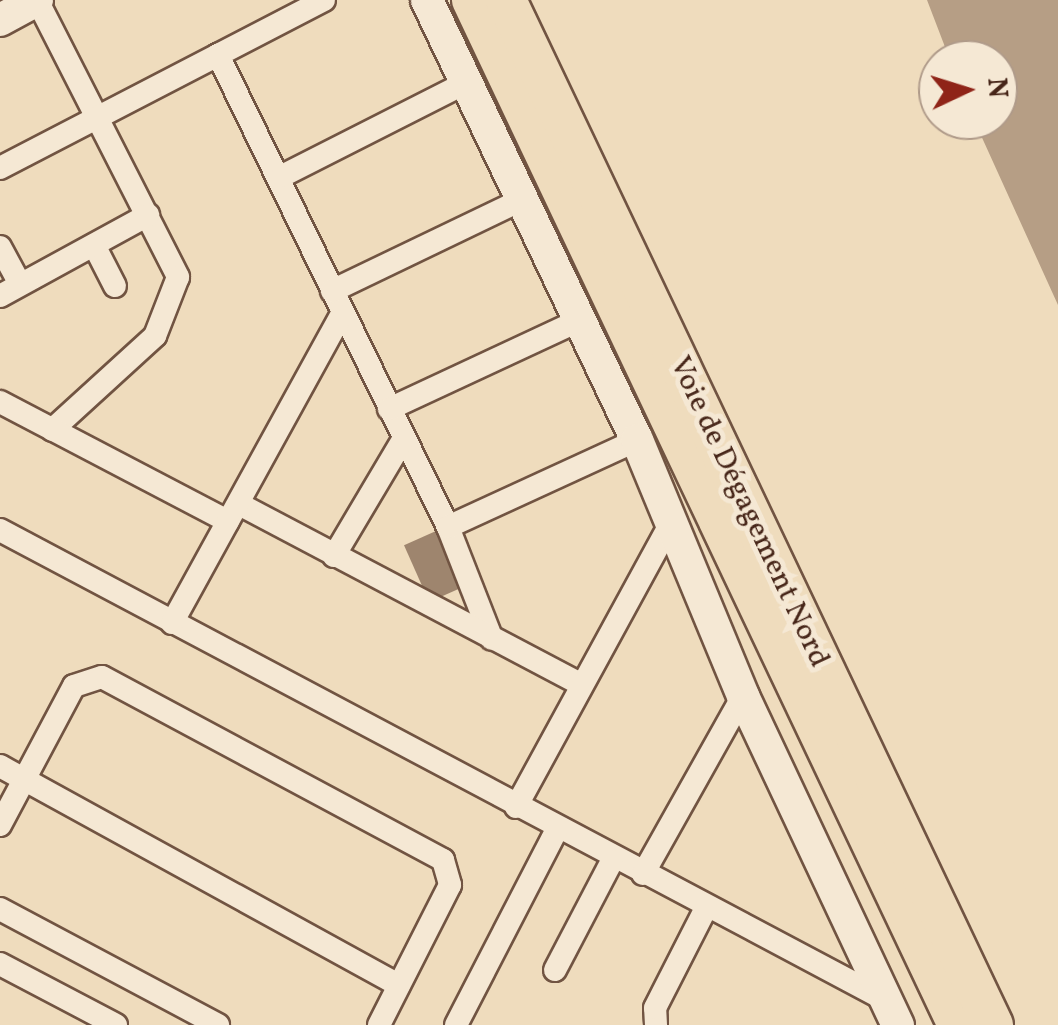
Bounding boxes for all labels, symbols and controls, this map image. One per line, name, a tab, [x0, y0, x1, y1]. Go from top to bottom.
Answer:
north arrow	[918, 40, 1018, 140]
text: N	[976, 77, 1017, 100]
street label: Voie de Dégagement Nord	[661, 351, 837, 673]

